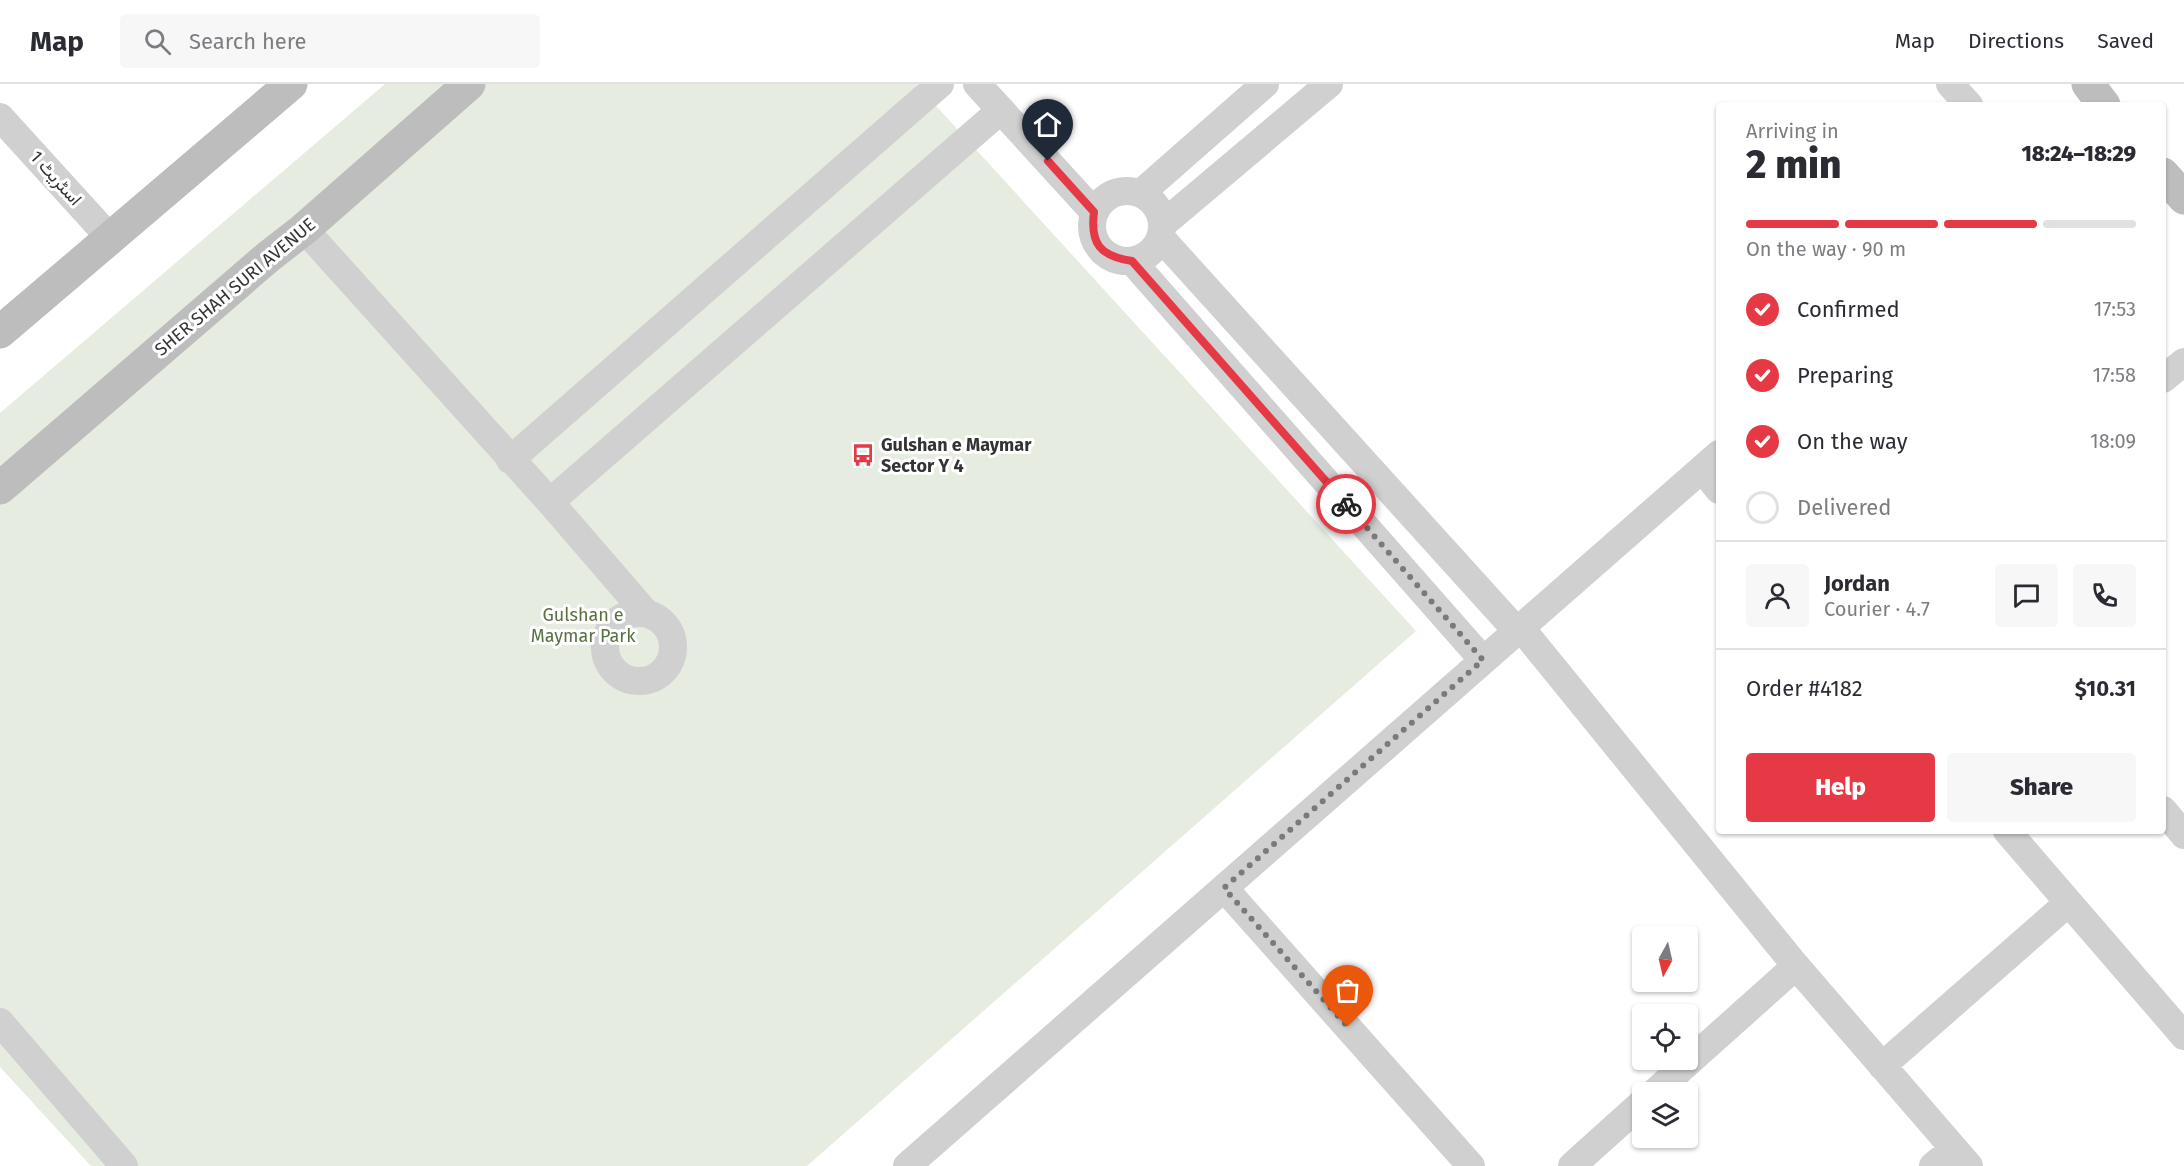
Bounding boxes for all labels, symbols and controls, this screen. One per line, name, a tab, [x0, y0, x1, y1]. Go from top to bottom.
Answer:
search box	[120, 14, 540, 68]
text: Map	[30, 25, 84, 58]
icon: search	[141, 25, 174, 58]
text: Search here	[189, 28, 307, 55]
text: Map	[1895, 28, 1935, 54]
text: Directions	[1968, 28, 2064, 54]
text: Saved	[2097, 28, 2154, 54]
pin	[1022, 99, 1073, 161]
icon: home	[1031, 108, 1064, 141]
text: Arriving in	[1746, 119, 1839, 143]
text: 18:24–18:29	[2021, 140, 2136, 167]
text: 2 min	[1746, 142, 1842, 188]
street label: اسٹریٹ 1	[26, 146, 86, 210]
street label: SHER SHAH SURI AVENUE	[150, 213, 320, 361]
text: On the way · 90 m	[1746, 237, 1906, 261]
icon: check	[1746, 293, 1779, 326]
text: Confirmed	[1797, 296, 1900, 323]
text: 17:53	[2094, 297, 2136, 321]
icon: check	[1746, 359, 1779, 392]
text: Preparing	[1797, 362, 1893, 389]
text: 17:58	[2093, 363, 2136, 387]
icon: check	[1746, 425, 1779, 458]
text: On the way	[1797, 428, 1908, 455]
text: 18:09	[2090, 429, 2136, 453]
place label: Gulshan e Maymar Sector Y 4	[881, 434, 1032, 477]
bus stop icon: Gulshan e Maymar Sector Y 4	[850, 442, 876, 468]
courier	[1316, 474, 1376, 534]
icon: bike	[1330, 488, 1363, 521]
text: Delivered	[1797, 494, 1892, 521]
button: person	[1746, 564, 1809, 627]
button: chat	[1995, 564, 2058, 627]
button: phone	[2073, 564, 2136, 627]
text: Jordan	[1824, 570, 1890, 597]
text: Courier · 4.7	[1824, 597, 1930, 621]
park label: Gulshan e Maymar Park	[531, 604, 636, 647]
text: Order #4182	[1746, 675, 1863, 702]
text: $10.31	[2075, 675, 2136, 702]
button: Help	[1746, 753, 1935, 822]
button: Share	[1947, 753, 2136, 822]
north arrow	[1632, 926, 1698, 992]
map controls	[1632, 926, 1698, 1148]
pin	[1322, 965, 1373, 1027]
icon: bag	[1331, 974, 1364, 1007]
button: locate	[1632, 1004, 1698, 1070]
button: layers	[1632, 1082, 1698, 1148]

